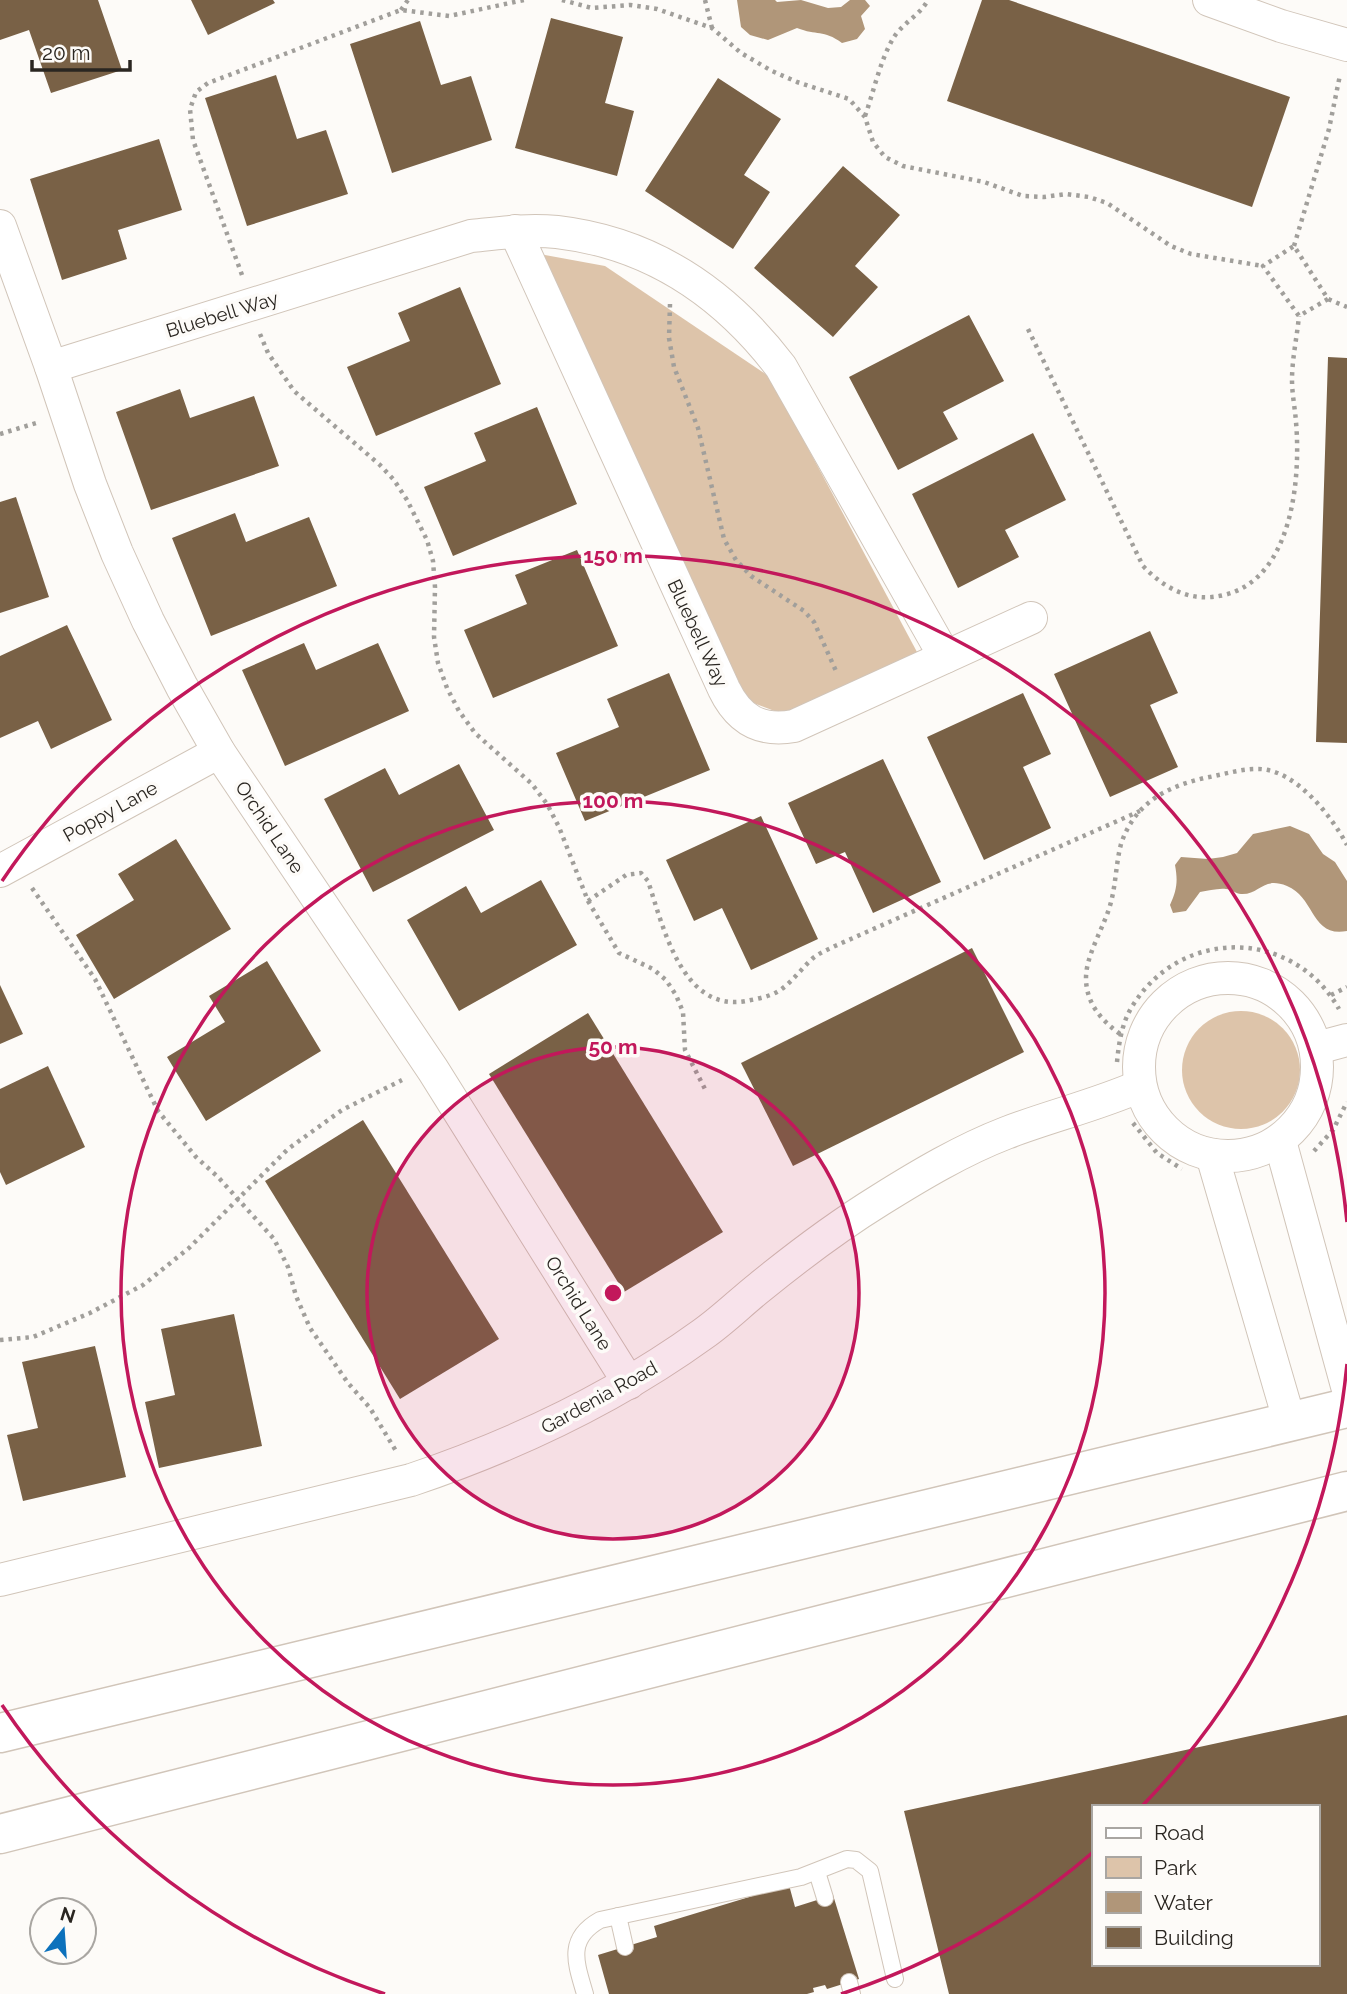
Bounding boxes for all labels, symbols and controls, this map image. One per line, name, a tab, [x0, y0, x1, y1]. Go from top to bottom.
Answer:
scale bar	[32, 28, 130, 72]
text: 20 m	[42, 40, 90, 65]
street label: Bluebell Way	[163, 286, 281, 342]
text: 150 m	[583, 543, 643, 568]
street label: Bluebell Way	[663, 576, 733, 690]
street label: Poppy Lane	[59, 776, 161, 846]
street label: Orchid Lane	[231, 777, 309, 877]
text: 100 m	[583, 788, 643, 813]
text: 50 m	[588, 1034, 638, 1059]
street label: Orchid Lane	[541, 1252, 617, 1354]
centre of rings	[601, 1281, 625, 1305]
street label: Gardenia Road	[537, 1356, 661, 1438]
legend	[1092, 1805, 1319, 1966]
text: Road	[1154, 1820, 1204, 1845]
text: Park	[1154, 1855, 1197, 1880]
text: Water	[1154, 1890, 1213, 1915]
north arrow	[28, 1896, 98, 1966]
text: N	[58, 1902, 78, 1927]
text: Building	[1154, 1925, 1234, 1950]

